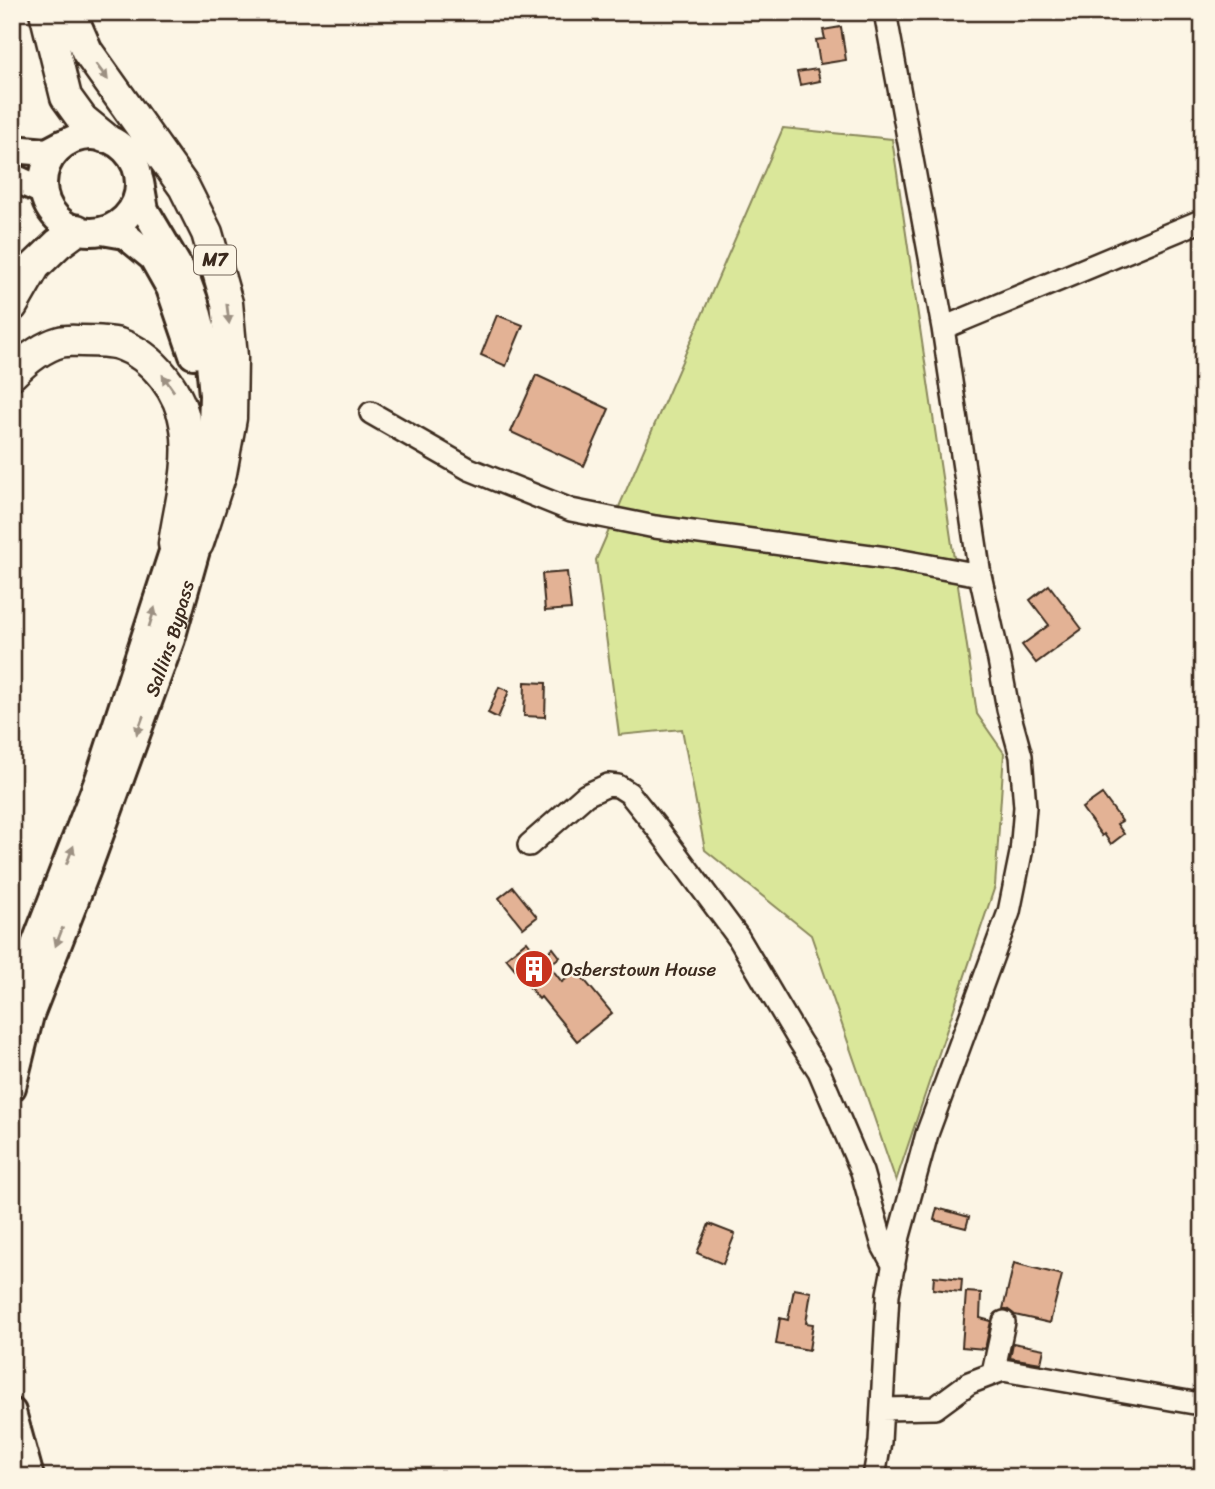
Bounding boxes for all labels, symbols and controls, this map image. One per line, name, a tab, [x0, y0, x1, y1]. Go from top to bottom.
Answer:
one-way arrow	[95, 63, 109, 81]
road number: M7	[194, 246, 236, 274]
one-way arrow	[222, 303, 233, 325]
one-way arrow	[161, 374, 175, 393]
street label: Sallins Bypass	[135, 576, 204, 701]
one-way arrow	[147, 606, 158, 627]
one-way arrow	[134, 714, 145, 735]
one-way arrow	[65, 845, 76, 866]
one-way arrow	[53, 927, 64, 948]
building icon: Osberstown House	[513, 948, 555, 990]
place label: Osberstown House	[561, 953, 717, 986]

